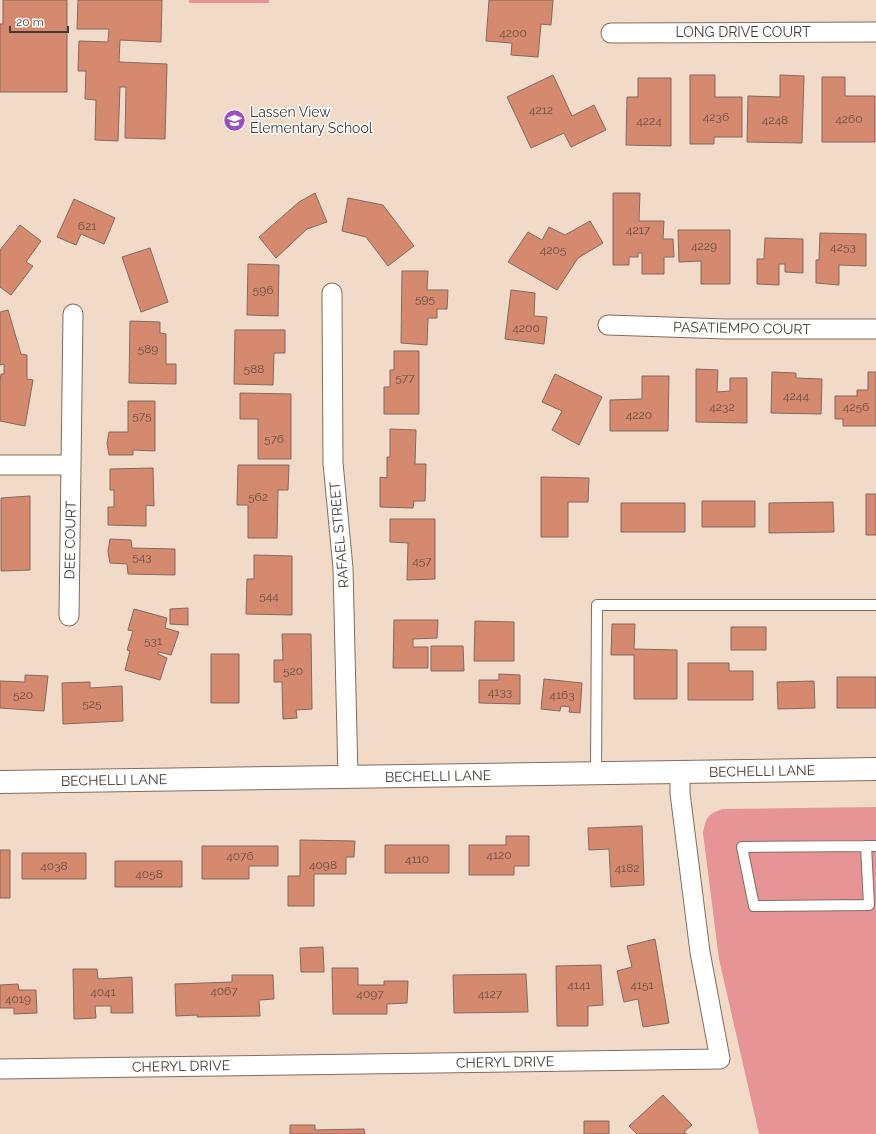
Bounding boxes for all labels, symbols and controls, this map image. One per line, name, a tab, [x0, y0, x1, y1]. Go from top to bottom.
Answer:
scale bar	[10, 8, 68, 34]
text: 20 m	[16, 15, 44, 29]
street label: LONG DRIVE COURT	[675, 24, 811, 40]
house number: 4200	[499, 26, 527, 40]
house number: 4212	[529, 103, 553, 117]
place label: Lassen View Elementary School	[250, 104, 373, 136]
school or university icon: Lassen View Elementary School	[222, 107, 248, 133]
house number: 4236	[703, 110, 729, 124]
house number: 4260	[835, 112, 863, 126]
house number: 4248	[762, 113, 788, 127]
house number: 4224	[636, 114, 662, 128]
house number: 621	[78, 219, 96, 233]
house number: 4217	[626, 223, 651, 237]
house number: 4229	[691, 239, 717, 253]
house number: 4253	[830, 240, 856, 254]
house number: 4205	[540, 243, 567, 257]
house number: 596	[253, 283, 273, 297]
house number: 595	[415, 292, 436, 306]
street label: PASATIEMPO COURT	[673, 319, 812, 337]
house number: 4200	[512, 321, 540, 335]
house number: 589	[138, 342, 158, 356]
house number: 588	[244, 362, 264, 376]
house number: 577	[395, 371, 415, 385]
house number: 4244	[783, 389, 809, 403]
house number: 4232	[709, 400, 735, 414]
house number: 4256	[843, 400, 869, 414]
house number: 4220	[626, 408, 652, 422]
house number: 575	[132, 409, 152, 423]
house number: 576	[264, 432, 284, 446]
street label: RAFAEL STREET	[326, 481, 352, 589]
house number: 562	[248, 490, 268, 504]
street label: DEE COURT	[61, 500, 79, 580]
house number: 543	[132, 550, 152, 564]
house number: 457	[412, 554, 432, 568]
house number: 544	[259, 589, 279, 603]
house number: 531	[144, 634, 162, 648]
house number: 520	[283, 664, 303, 678]
house number: 4133	[488, 685, 512, 699]
house number: 520	[13, 688, 33, 702]
house number: 4163	[549, 688, 575, 702]
house number: 525	[82, 697, 102, 711]
street label: BECHELLI LANE	[709, 762, 815, 780]
street label: BECHELLI LANE	[385, 767, 491, 785]
street label: BECHELLI LANE	[61, 771, 167, 789]
house number: 4120	[486, 848, 512, 862]
house number: 4076	[226, 849, 254, 863]
house number: 4110	[405, 852, 429, 866]
house number: 4098	[309, 858, 337, 872]
house number: 4038	[40, 859, 68, 873]
house number: 4182	[614, 861, 640, 875]
house number: 4058	[135, 867, 163, 881]
house number: 4141	[567, 978, 591, 992]
house number: 4151	[630, 978, 654, 992]
house number: 4067	[210, 984, 238, 998]
house number: 4041	[90, 985, 116, 999]
house number: 4097	[356, 987, 384, 1001]
house number: 4127	[478, 987, 503, 1001]
house number: 4019	[5, 992, 31, 1006]
street label: CHERYL DRIVE	[456, 1053, 554, 1071]
street label: CHERYL DRIVE	[132, 1057, 230, 1075]

